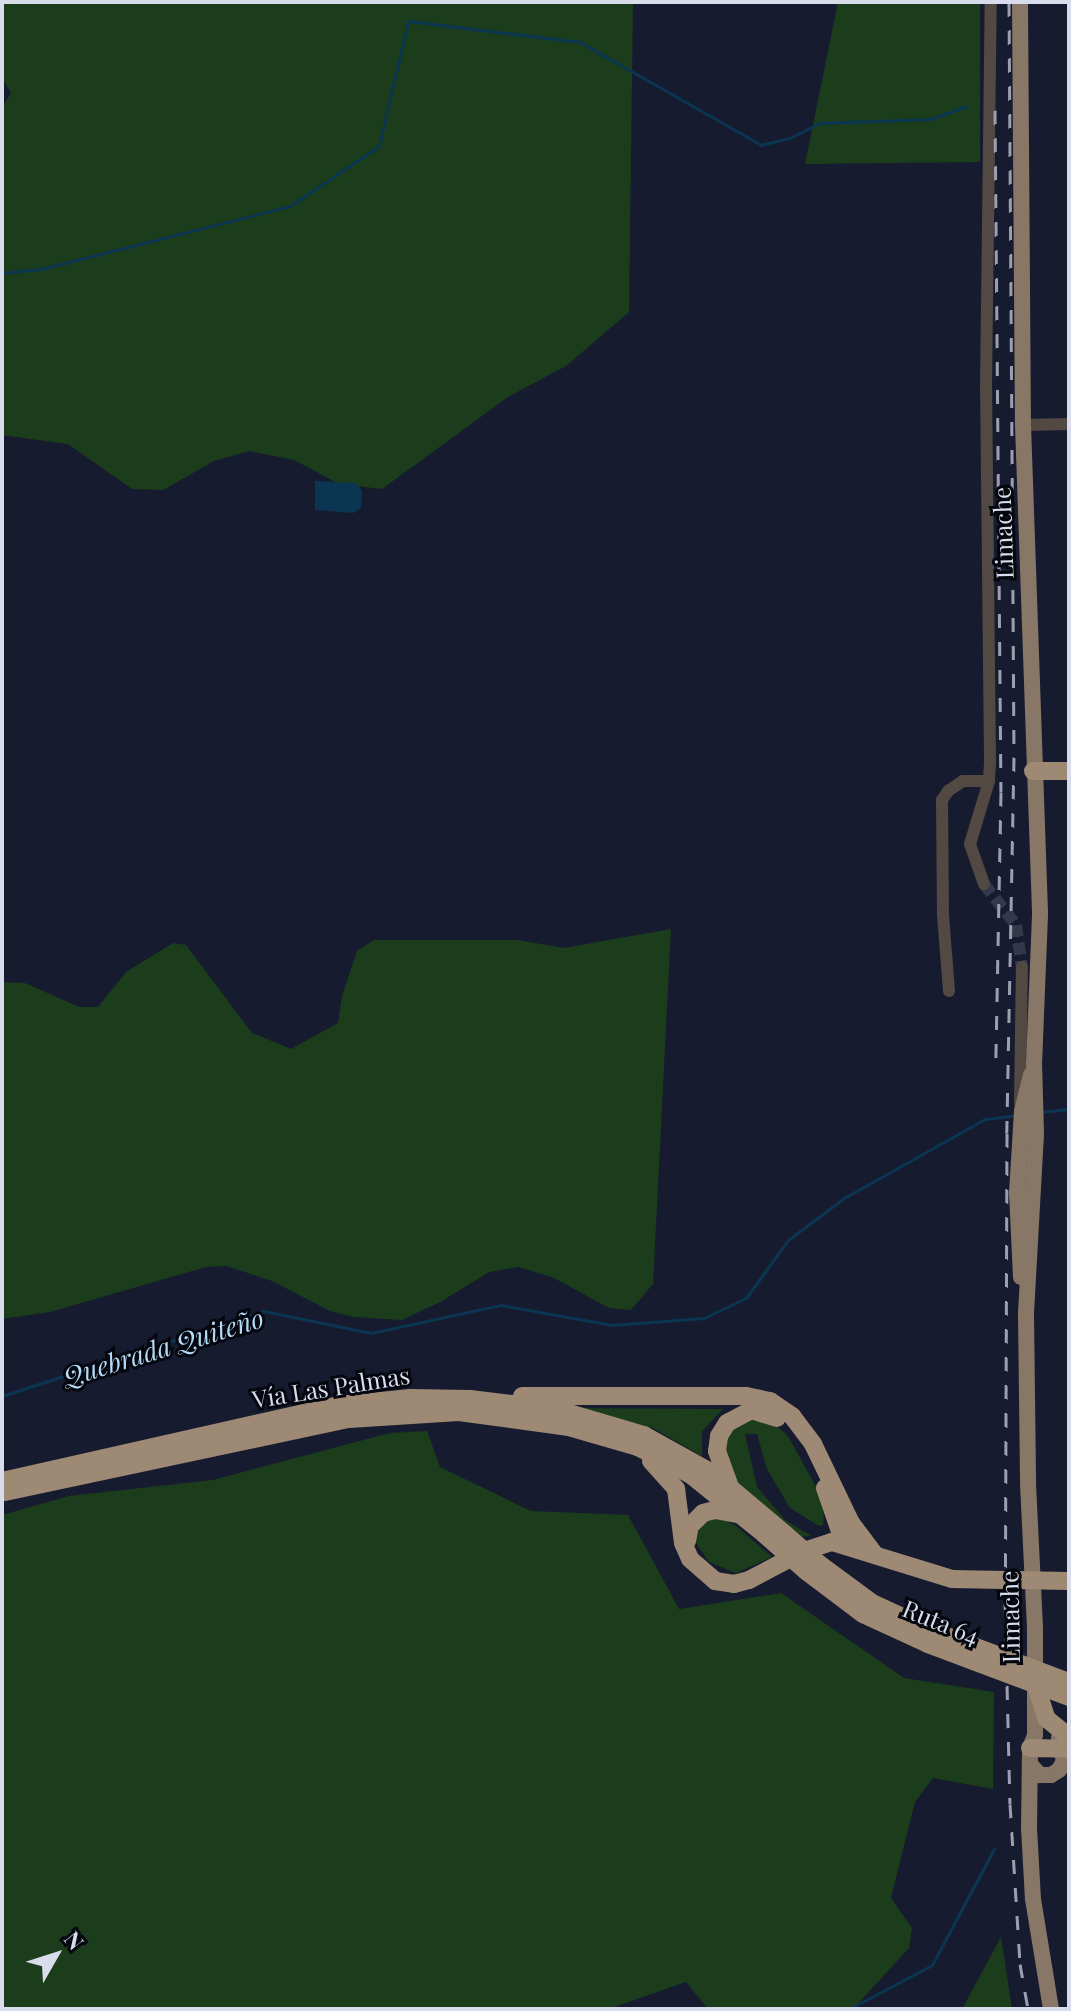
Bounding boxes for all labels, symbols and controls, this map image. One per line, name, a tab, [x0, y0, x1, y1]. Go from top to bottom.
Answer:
street label: Limache	[987, 486, 1019, 580]
water label: Quebrada Quiteño	[59, 1302, 267, 1392]
street label: Vía Las Palmas	[250, 1360, 412, 1414]
street label: Limache	[995, 1571, 1025, 1663]
street label: Ruta 64	[898, 1594, 984, 1650]
north arrow	[16, 1915, 96, 1995]
text: N	[58, 1924, 91, 1956]

